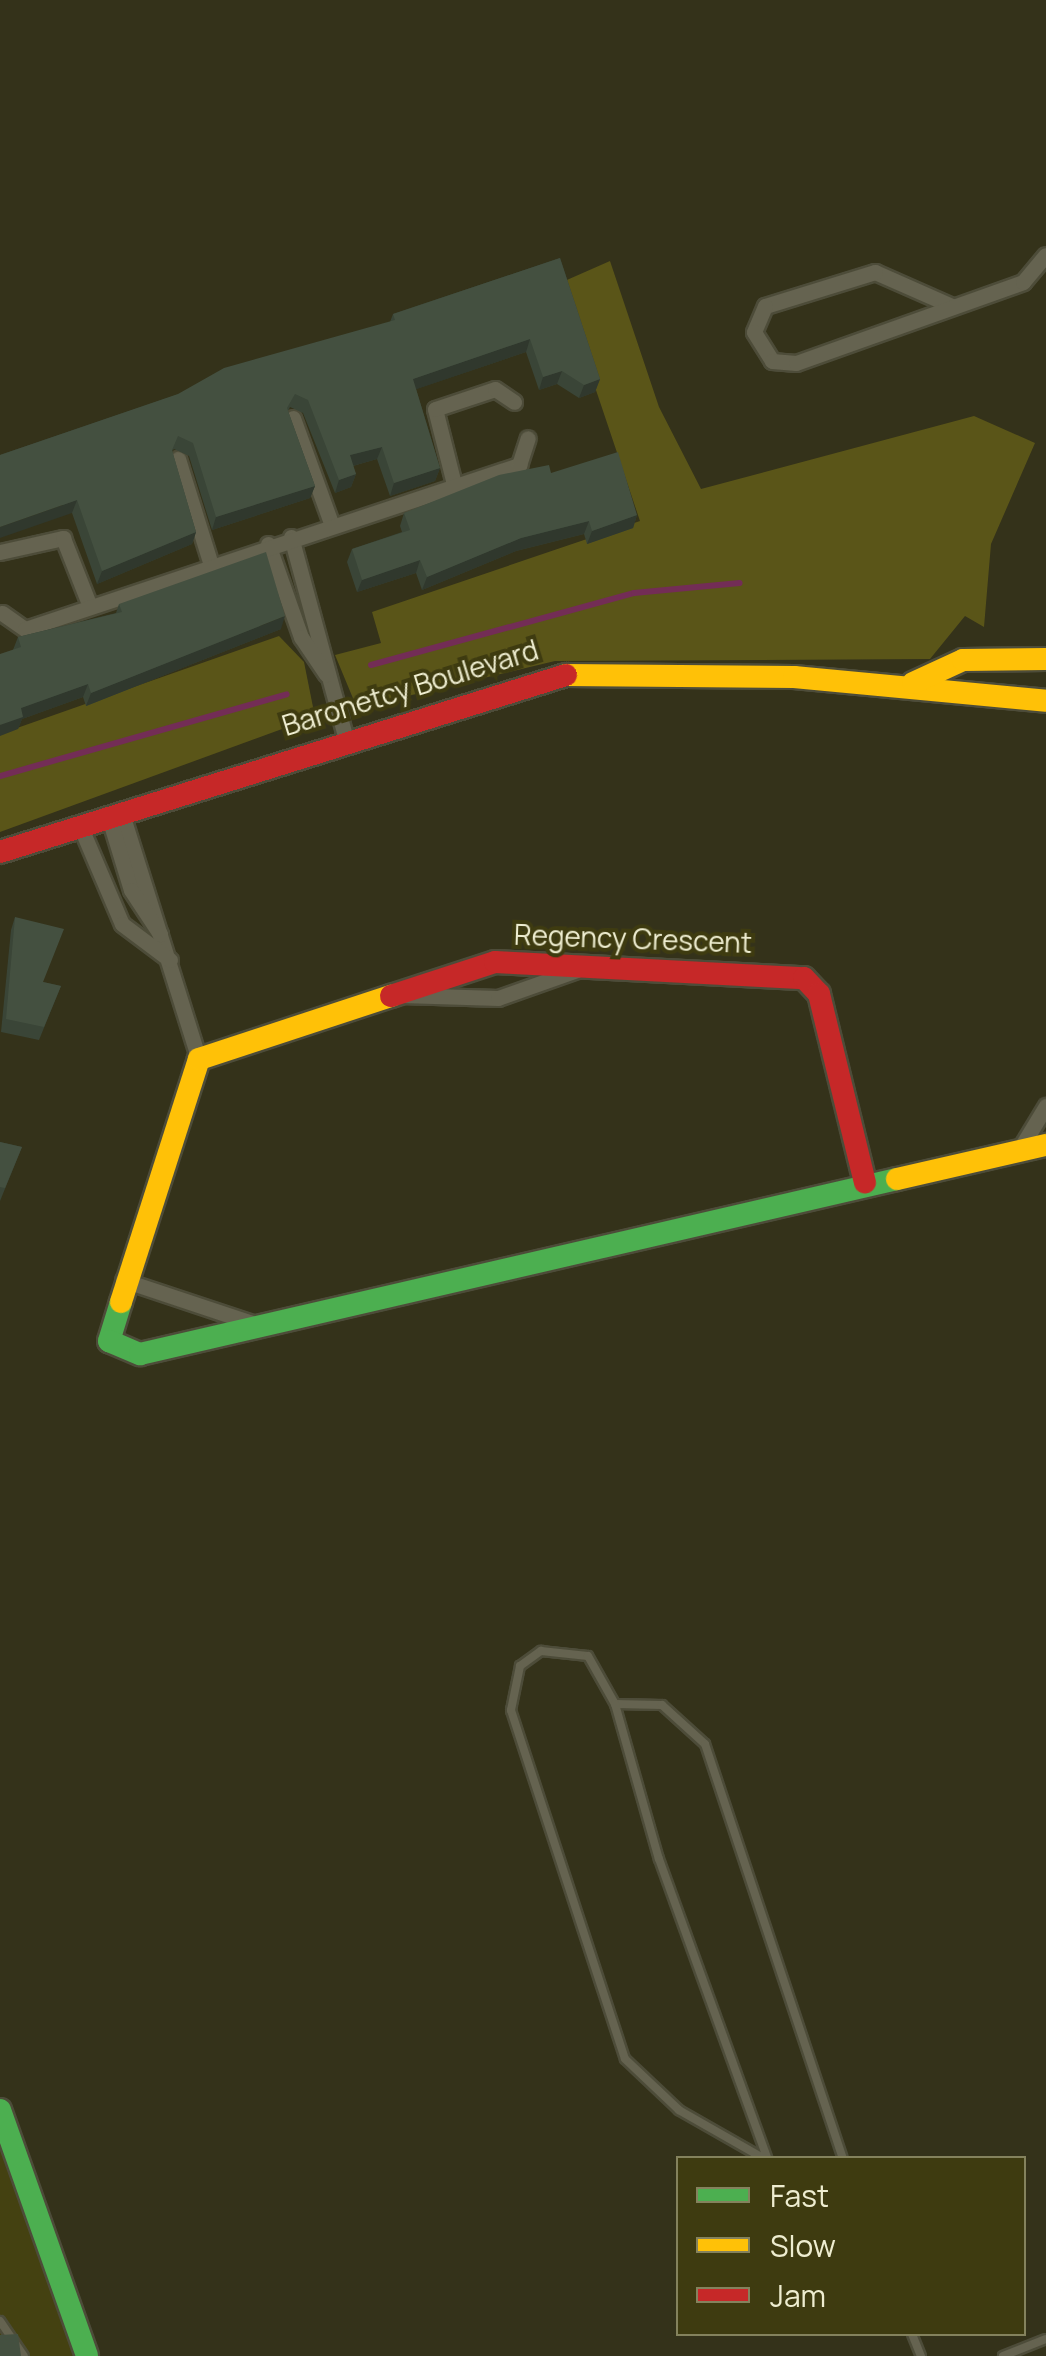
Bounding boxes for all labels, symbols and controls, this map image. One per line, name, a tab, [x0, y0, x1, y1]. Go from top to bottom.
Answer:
street label: Baronetcy Boulevard	[278, 632, 542, 742]
street label: Regency Crescent	[513, 917, 753, 959]
legend	[676, 2156, 1026, 2336]
text: Fast	[770, 2175, 829, 2216]
text: Slow	[770, 2225, 836, 2266]
text: Jam	[770, 2275, 826, 2316]

